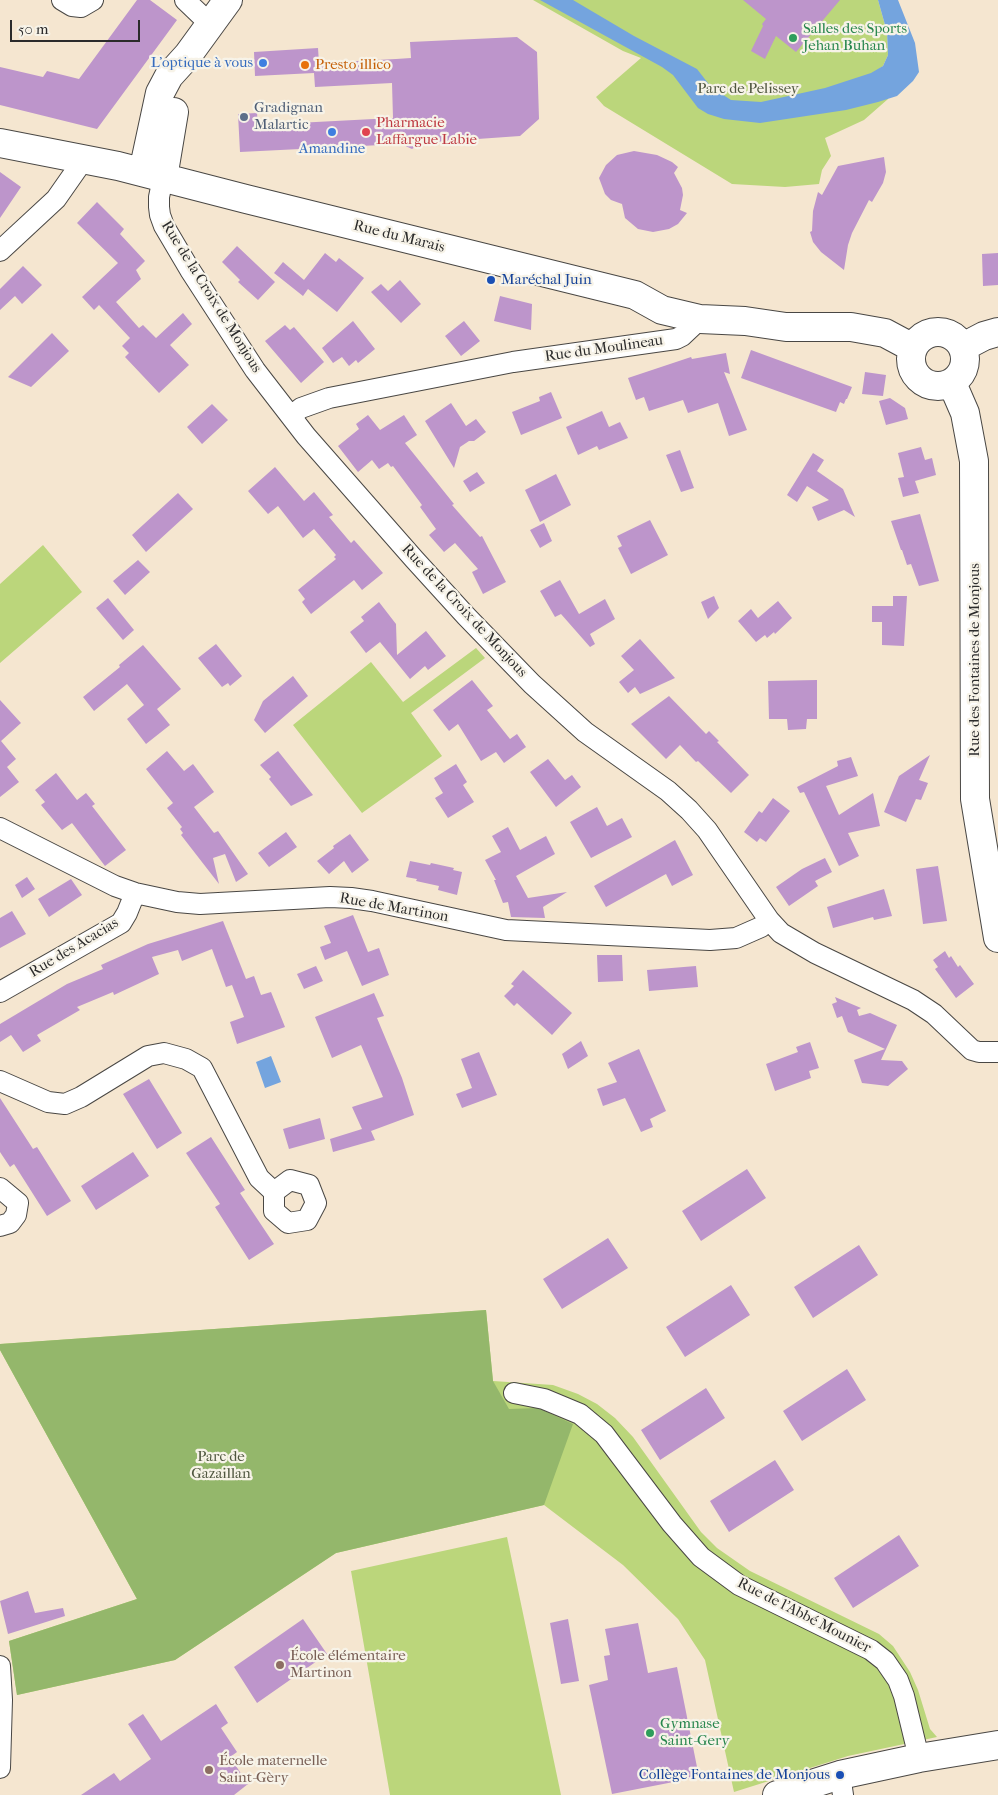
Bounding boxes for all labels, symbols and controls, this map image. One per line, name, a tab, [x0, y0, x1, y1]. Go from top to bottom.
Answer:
scale bar	[12, 10, 142, 42]
text: 50 m	[18, 20, 48, 38]
place label: Salles des Sports Jehan Buhan	[803, 20, 907, 55]
marker: Salles des Sports Jehan Buhan	[787, 32, 799, 44]
place label: L'optique à vous	[151, 54, 253, 72]
place label: Presto illico	[315, 56, 391, 74]
marker: L'optique à vous	[257, 57, 269, 69]
marker: Presto illico	[299, 59, 311, 71]
park label: Parc de Pelissey	[697, 80, 799, 98]
place label: Gradignan Malartic	[254, 99, 323, 134]
marker: Gradignan Malartic	[238, 111, 250, 123]
place label: Pharmacie Laffargue Labie	[376, 114, 477, 149]
marker: Amandine	[326, 126, 338, 138]
marker: Pharmacie Laffargue Labie	[360, 126, 372, 138]
place label: Amandine	[299, 140, 365, 158]
street label: Rue du Marais	[351, 217, 447, 257]
street label: Rue de la Croix de Monjous	[157, 218, 265, 376]
place label: Maréchal Juin	[501, 271, 592, 289]
marker: Maréchal Juin	[485, 274, 497, 286]
street label: Rue du Moulineau	[544, 332, 664, 366]
street label: Rue de la Croix de Monjous	[397, 541, 531, 681]
street label: Rue des Fontaines de Monjous	[966, 563, 984, 757]
street label: Rue de Martinon	[338, 890, 450, 926]
street label: Rue des Acacias	[26, 914, 122, 982]
park label: Parc de Gazaillan	[191, 1448, 251, 1483]
street label: Rue de l'Abbé Mounier	[734, 1574, 874, 1658]
place label: École élémentaire Martinon	[290, 1647, 406, 1682]
marker: École élémentaire Martinon	[274, 1659, 286, 1671]
place label: Gymnase Saint-Gery	[660, 1715, 729, 1750]
marker: Gymnase Saint-Gery	[644, 1727, 656, 1739]
place label: École maternelle Saint-Gèry	[219, 1752, 327, 1787]
marker: École maternelle Saint-Gèry	[203, 1764, 215, 1776]
place label: Collège Fontaines de Monjous	[639, 1766, 830, 1784]
marker: Collège Fontaines de Monjous	[834, 1769, 846, 1781]

